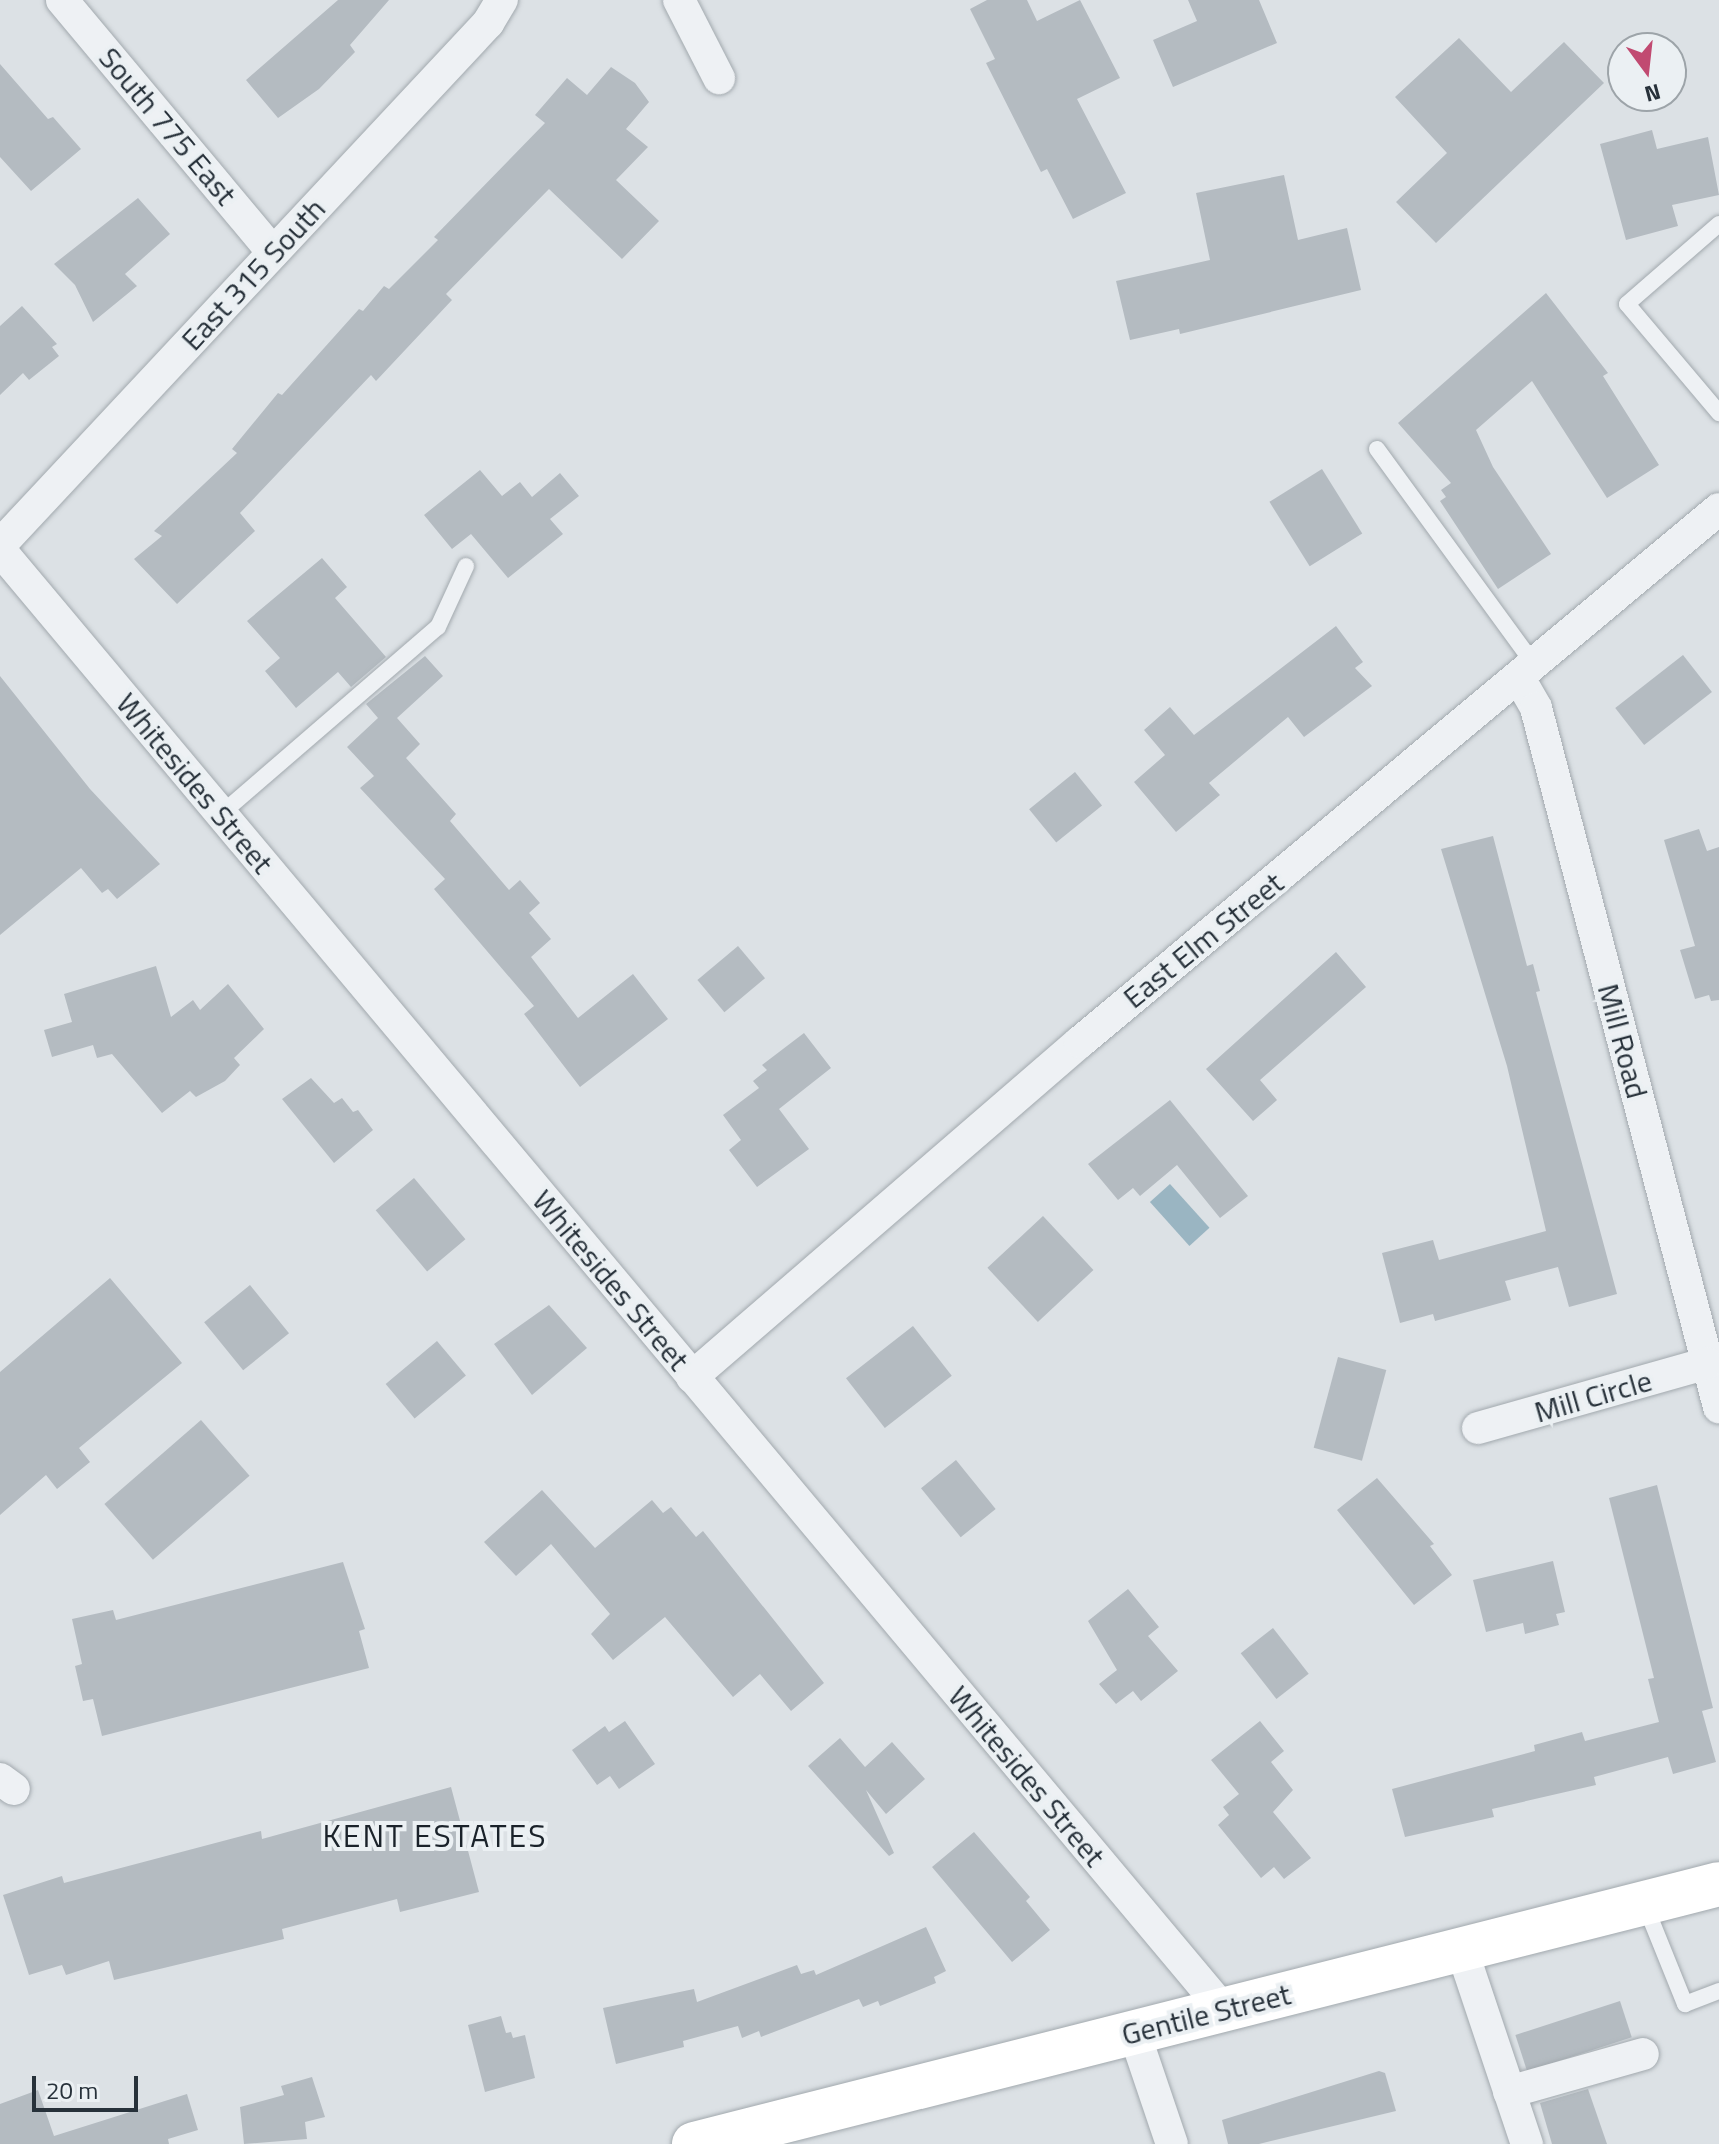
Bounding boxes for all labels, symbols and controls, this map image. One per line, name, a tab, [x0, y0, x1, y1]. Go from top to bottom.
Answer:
north arrow	[1607, 32, 1687, 112]
street label: South 775 East	[92, 40, 244, 212]
text: N	[1641, 75, 1664, 112]
street label: East 315 South	[174, 191, 332, 357]
street label: Whitesides Street	[109, 685, 281, 881]
street label: East Elm Street	[1116, 865, 1290, 1015]
street label: Mill Road	[1590, 980, 1656, 1102]
street label: Whitesides Street	[525, 1182, 697, 1378]
street label: Mill Circle	[1530, 1362, 1656, 1430]
street label: Whitesides Street	[941, 1678, 1113, 1874]
district label: KENT ESTATES	[322, 1816, 548, 1854]
street label: Gentile Street	[1118, 1976, 1294, 2052]
scale bar	[36, 2060, 142, 2110]
text: 20 m	[46, 2072, 98, 2108]

